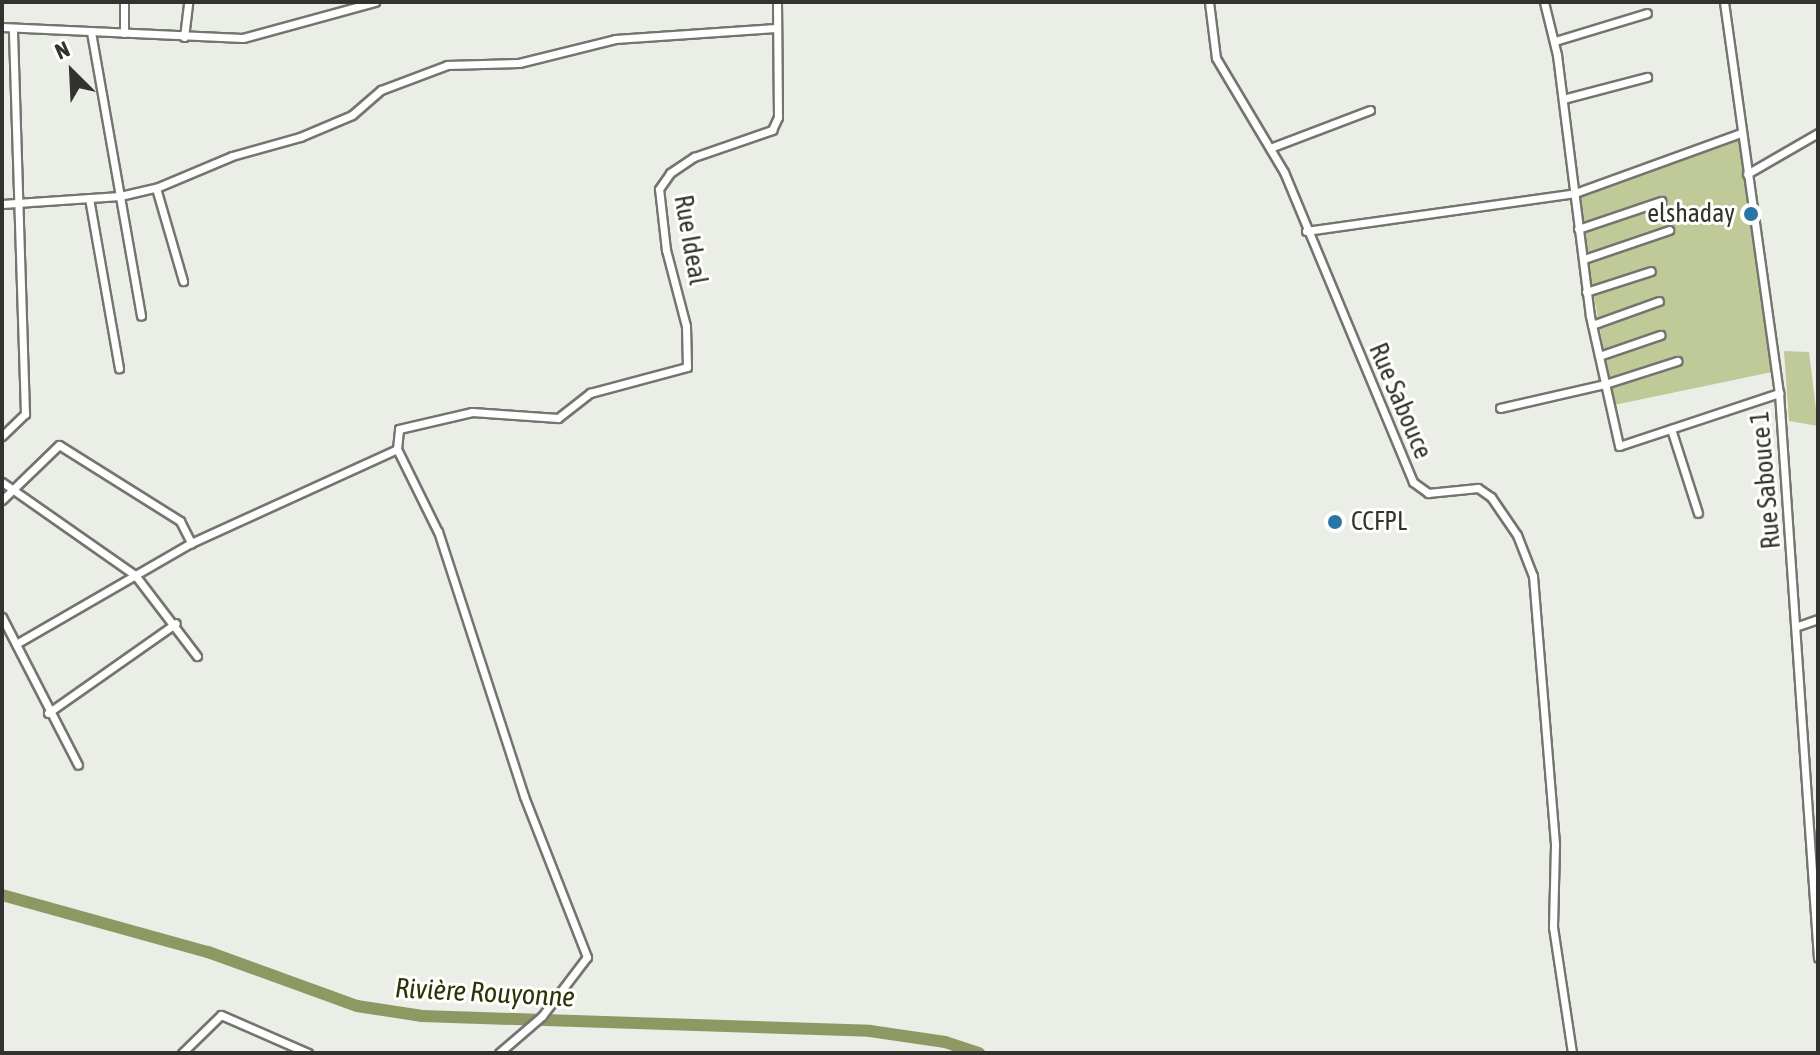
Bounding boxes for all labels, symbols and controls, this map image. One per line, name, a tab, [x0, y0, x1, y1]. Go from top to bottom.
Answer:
north arrow	[32, 32, 112, 112]
text: N	[51, 36, 73, 65]
street label: Rue Ideal	[667, 193, 713, 287]
place label: elshaday	[1647, 198, 1735, 230]
marker: elshaday	[1742, 205, 1760, 223]
street label: Rue Sabouce	[1362, 339, 1438, 463]
street label: Rue Sabouce 1	[1744, 410, 1788, 550]
place label: CCFPL	[1351, 506, 1407, 538]
marker: CCFPL	[1326, 513, 1344, 531]
water label: Rivière Rouyonne	[394, 971, 576, 1013]

